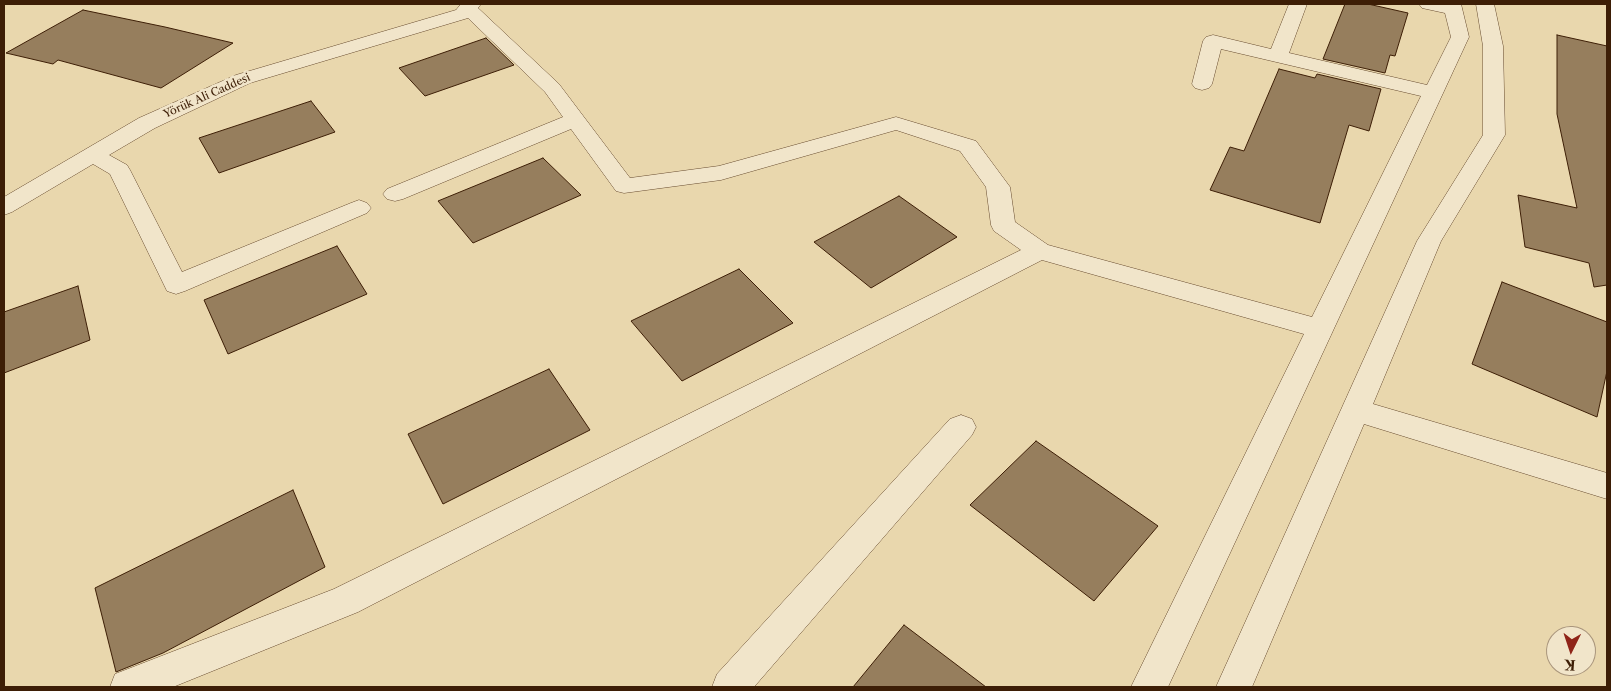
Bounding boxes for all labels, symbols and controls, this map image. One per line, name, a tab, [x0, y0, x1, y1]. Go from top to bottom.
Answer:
street label: Yörük Ali Caddesi	[162, 71, 252, 121]
north arrow	[1546, 626, 1596, 676]
text: K	[1564, 656, 1576, 674]

